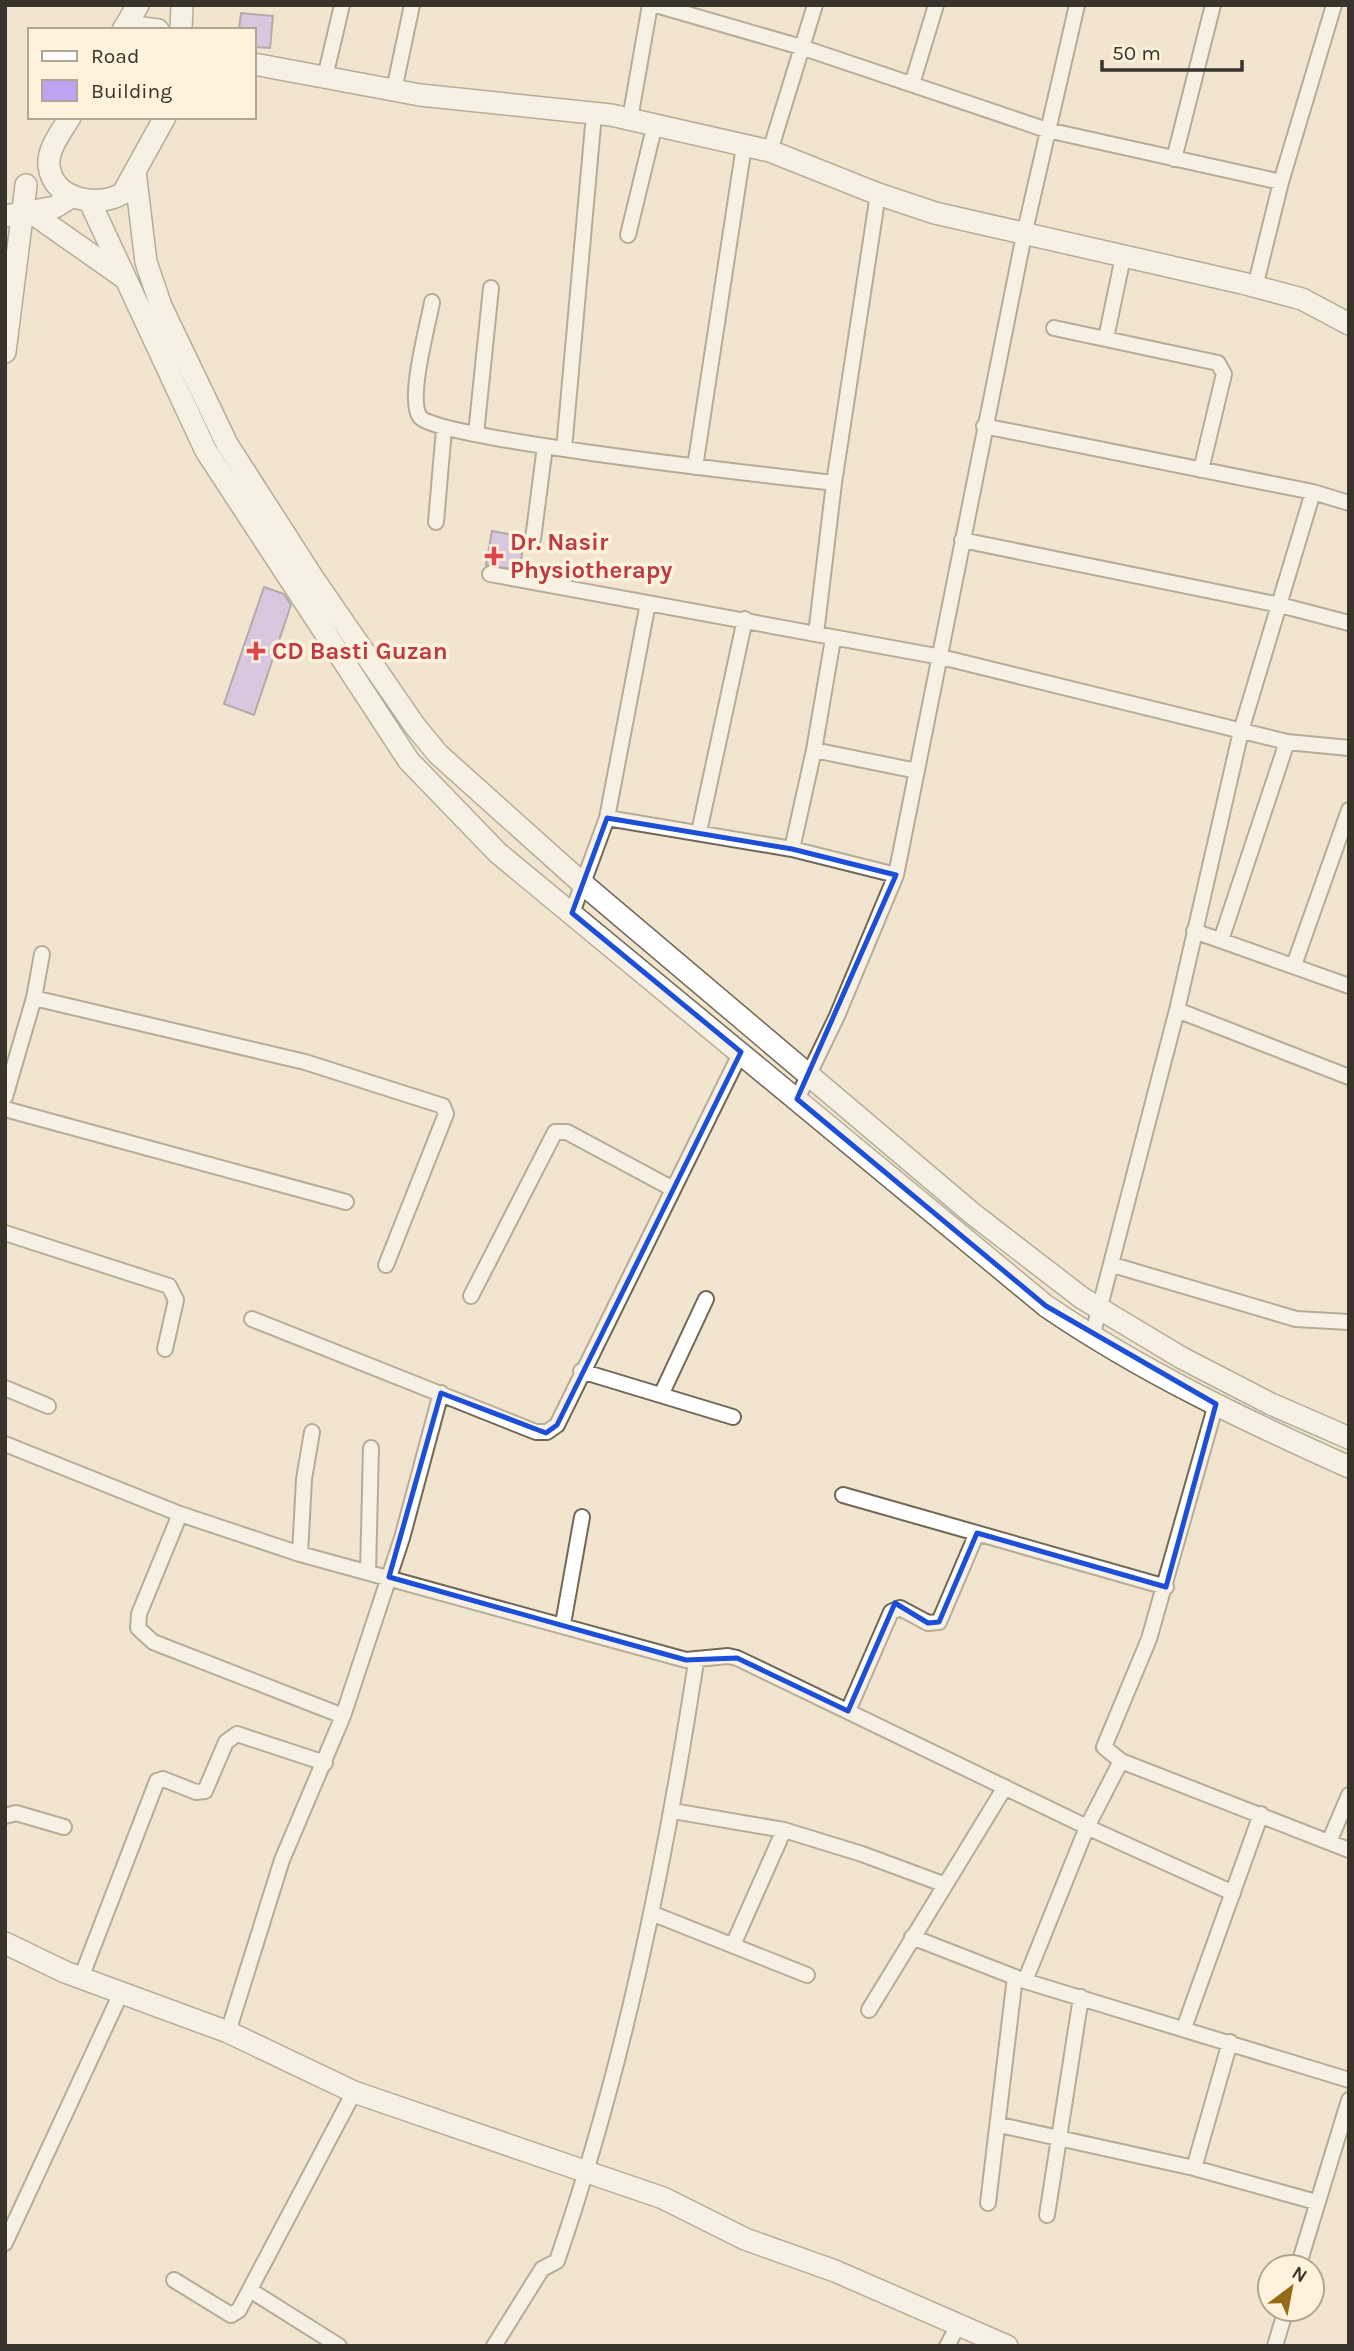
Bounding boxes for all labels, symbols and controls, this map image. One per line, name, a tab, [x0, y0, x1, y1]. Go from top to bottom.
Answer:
legend	[28, 28, 256, 119]
scale bar	[1102, 28, 1242, 72]
text: 50 m	[1112, 41, 1161, 65]
text: Road	[91, 44, 139, 68]
text: Building	[91, 79, 172, 103]
place label: Dr. Nasir Physiotherapy	[510, 528, 672, 584]
marker: Dr. Nasir Physiotherapy	[484, 546, 504, 566]
place label: CD Basti Guzan	[272, 637, 448, 665]
marker: CD Basti Guzan	[246, 641, 266, 661]
north arrow	[1256, 2253, 1326, 2323]
text: N	[1288, 2261, 1311, 2287]

